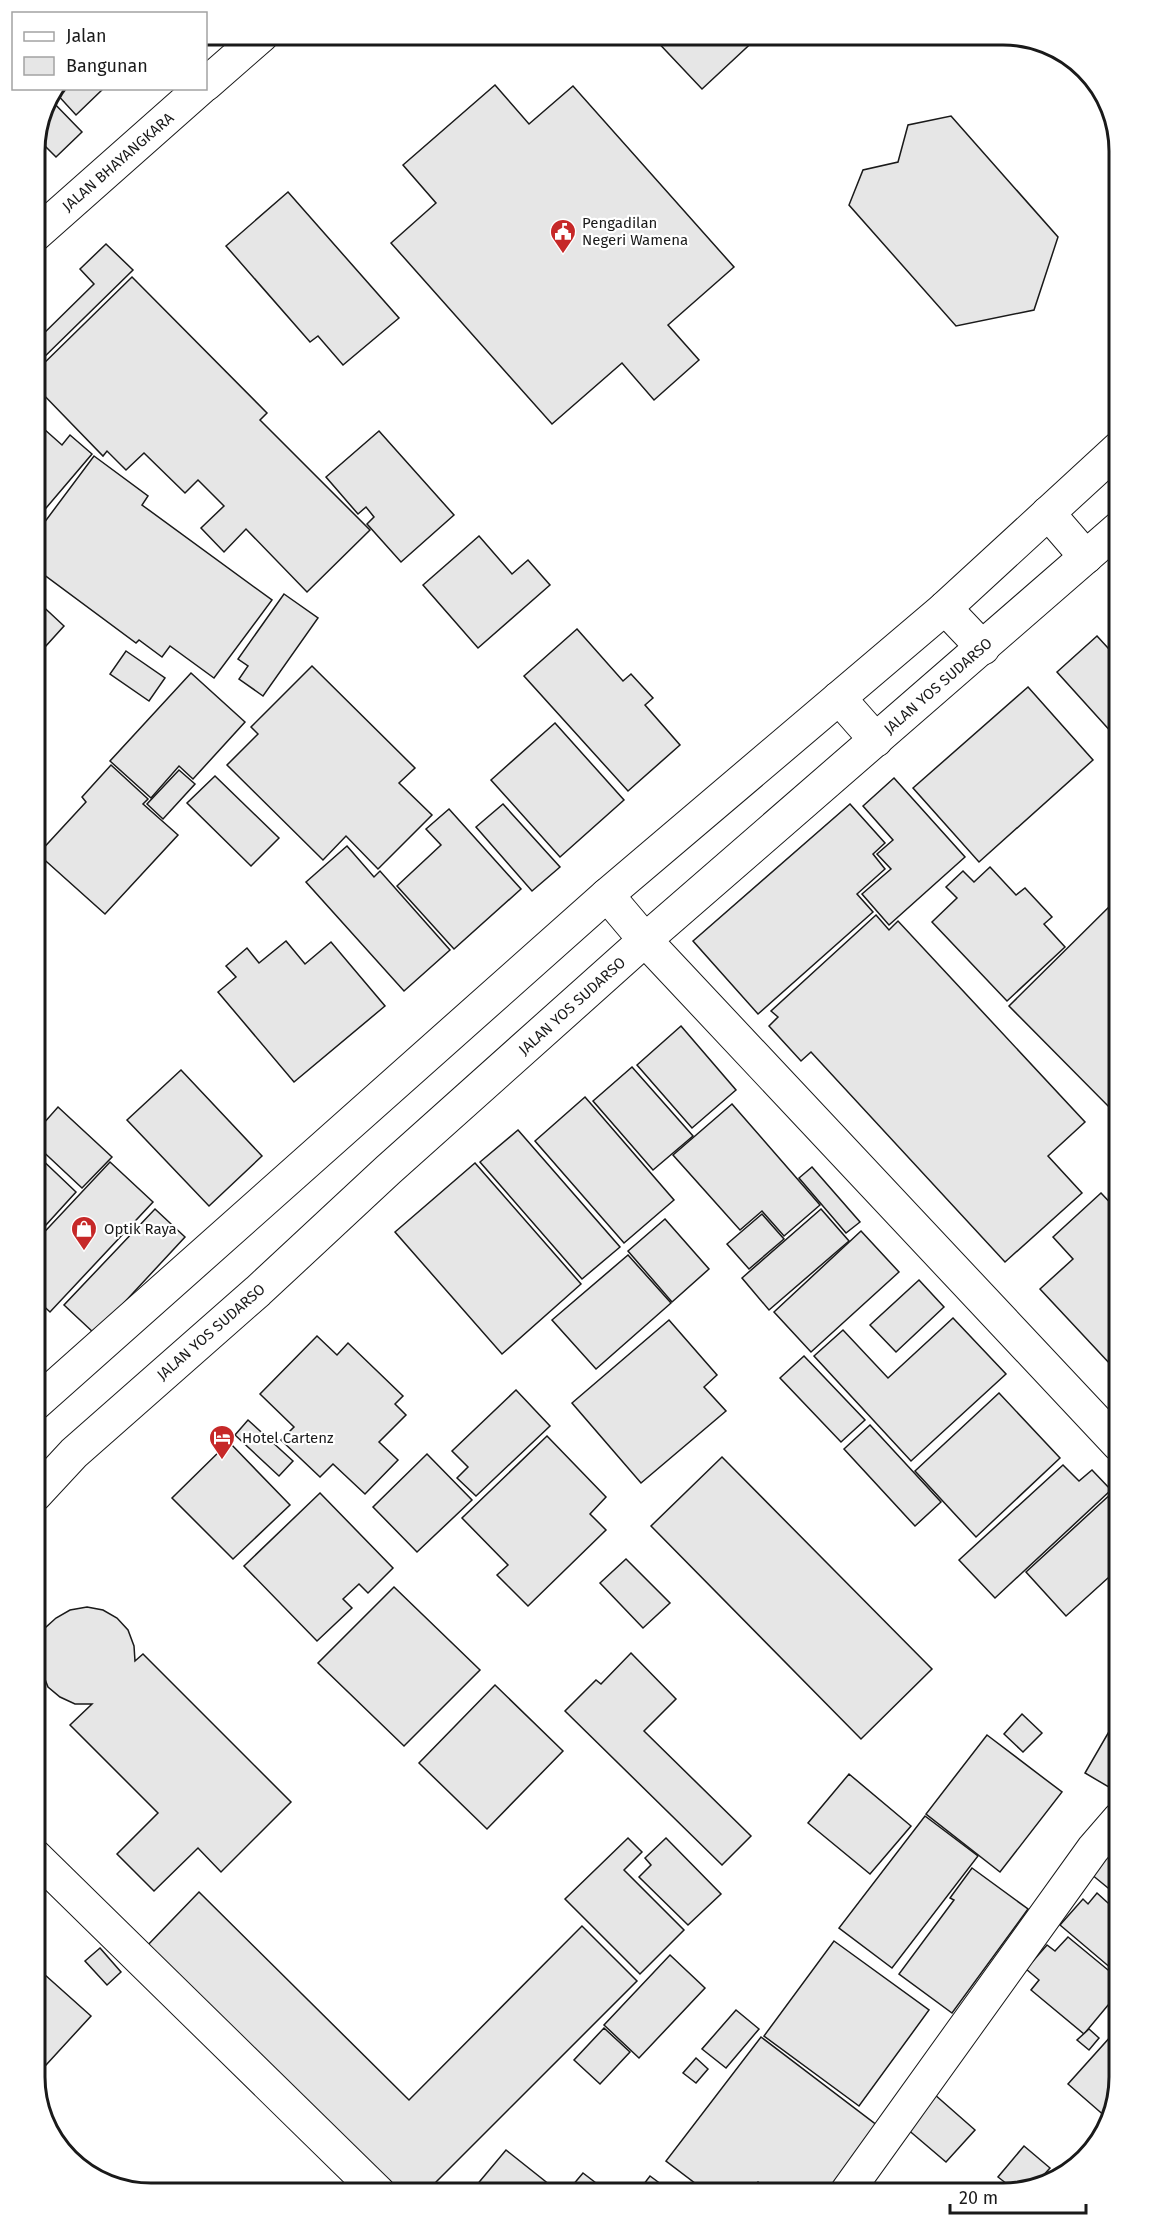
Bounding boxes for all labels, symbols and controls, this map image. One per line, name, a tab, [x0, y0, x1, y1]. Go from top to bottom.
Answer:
legend	[12, 12, 207, 90]
text: Jalan	[66, 25, 107, 47]
text: Bangunan	[66, 55, 148, 77]
street label: JALAN BHAYANGKARA	[59, 109, 178, 215]
place label: Pengadilan Negeri Wamena	[582, 214, 688, 249]
public building icon: Pengadilan Negeri Wamena	[548, 217, 578, 255]
street label: JALAN YOS SUDARSO	[880, 634, 996, 738]
street label: JALAN YOS SUDARSO	[515, 953, 629, 1059]
shop icon: Optik Raya	[69, 1214, 99, 1252]
place label: Optik Raya	[104, 1220, 177, 1238]
street label: JALAN YOS SUDARSO	[153, 1280, 269, 1384]
hotel icon: Hotel Cartenz	[207, 1423, 237, 1461]
place label: Hotel Cartenz	[242, 1429, 334, 1447]
scale bar	[950, 2177, 1086, 2215]
text: 20 m	[959, 2187, 998, 2209]

